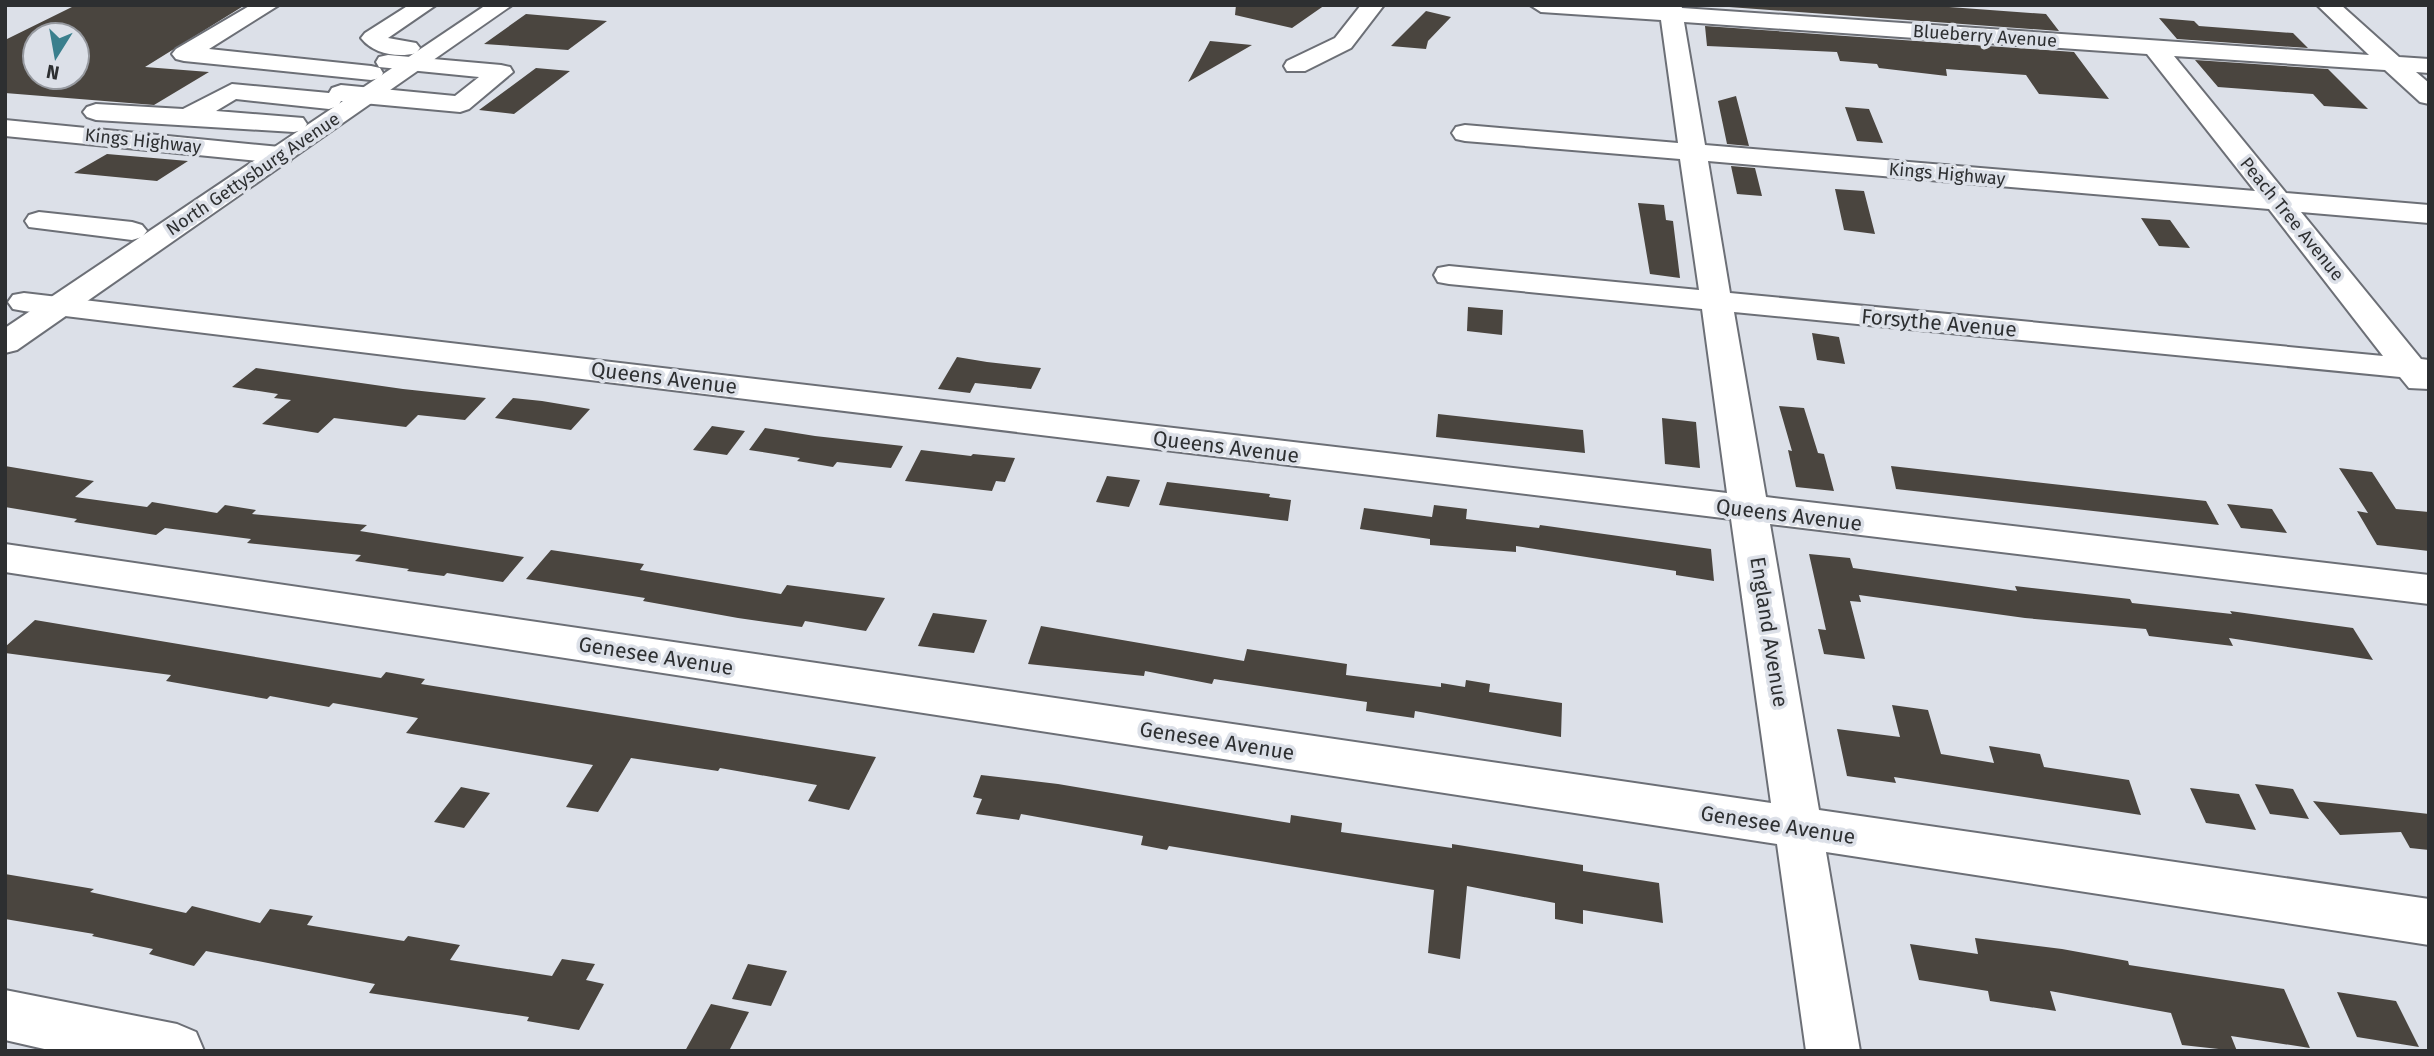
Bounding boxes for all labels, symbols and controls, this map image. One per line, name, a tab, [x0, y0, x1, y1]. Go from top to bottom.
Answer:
street label: Blueberry Avenue	[1912, 20, 2058, 52]
north arrow	[21, 21, 91, 91]
text: N	[44, 60, 61, 85]
street label: North Gettysburg Avenue	[162, 108, 344, 240]
street label: Kings Highway	[84, 124, 202, 158]
street label: Peach Tree Avenue	[2235, 153, 2349, 285]
street label: Kings Highway	[1888, 158, 2006, 190]
street label: Forsythe Avenue	[1860, 303, 2018, 343]
street label: Queens Avenue	[589, 356, 739, 400]
street label: Queens Avenue	[1151, 425, 1301, 469]
street label: Queens Avenue	[1714, 493, 1864, 537]
street label: England Avenue	[1744, 555, 1794, 709]
street label: Genesee Avenue	[577, 631, 735, 681]
street label: Genesee Avenue	[1138, 716, 1296, 766]
street label: Genesee Avenue	[1699, 800, 1857, 850]

